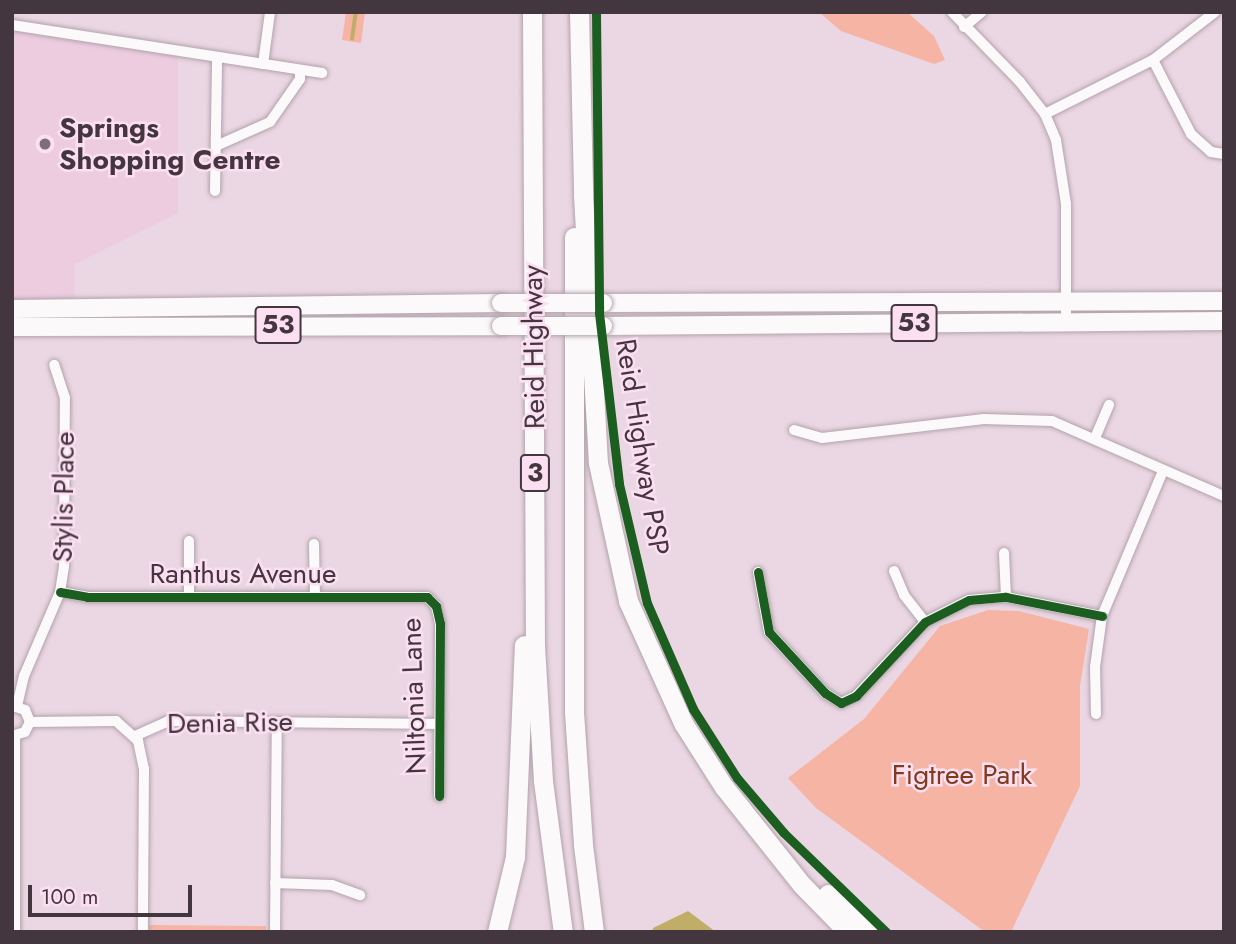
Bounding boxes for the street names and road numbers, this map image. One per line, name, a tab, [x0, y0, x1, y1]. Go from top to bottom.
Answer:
street label: Reid Highway	[516, 265, 552, 429]
road number: 53	[890, 300, 939, 346]
road number: 53	[254, 302, 302, 348]
street label: Reid Highway PSP	[608, 336, 676, 558]
street label: Stylis Place	[46, 431, 82, 563]
road number: 3	[519, 450, 551, 495]
street label: Ranthus Avenue	[150, 557, 336, 591]
street label: Niltonia Lane	[394, 617, 434, 775]
street label: Denia Rise	[167, 705, 293, 741]

